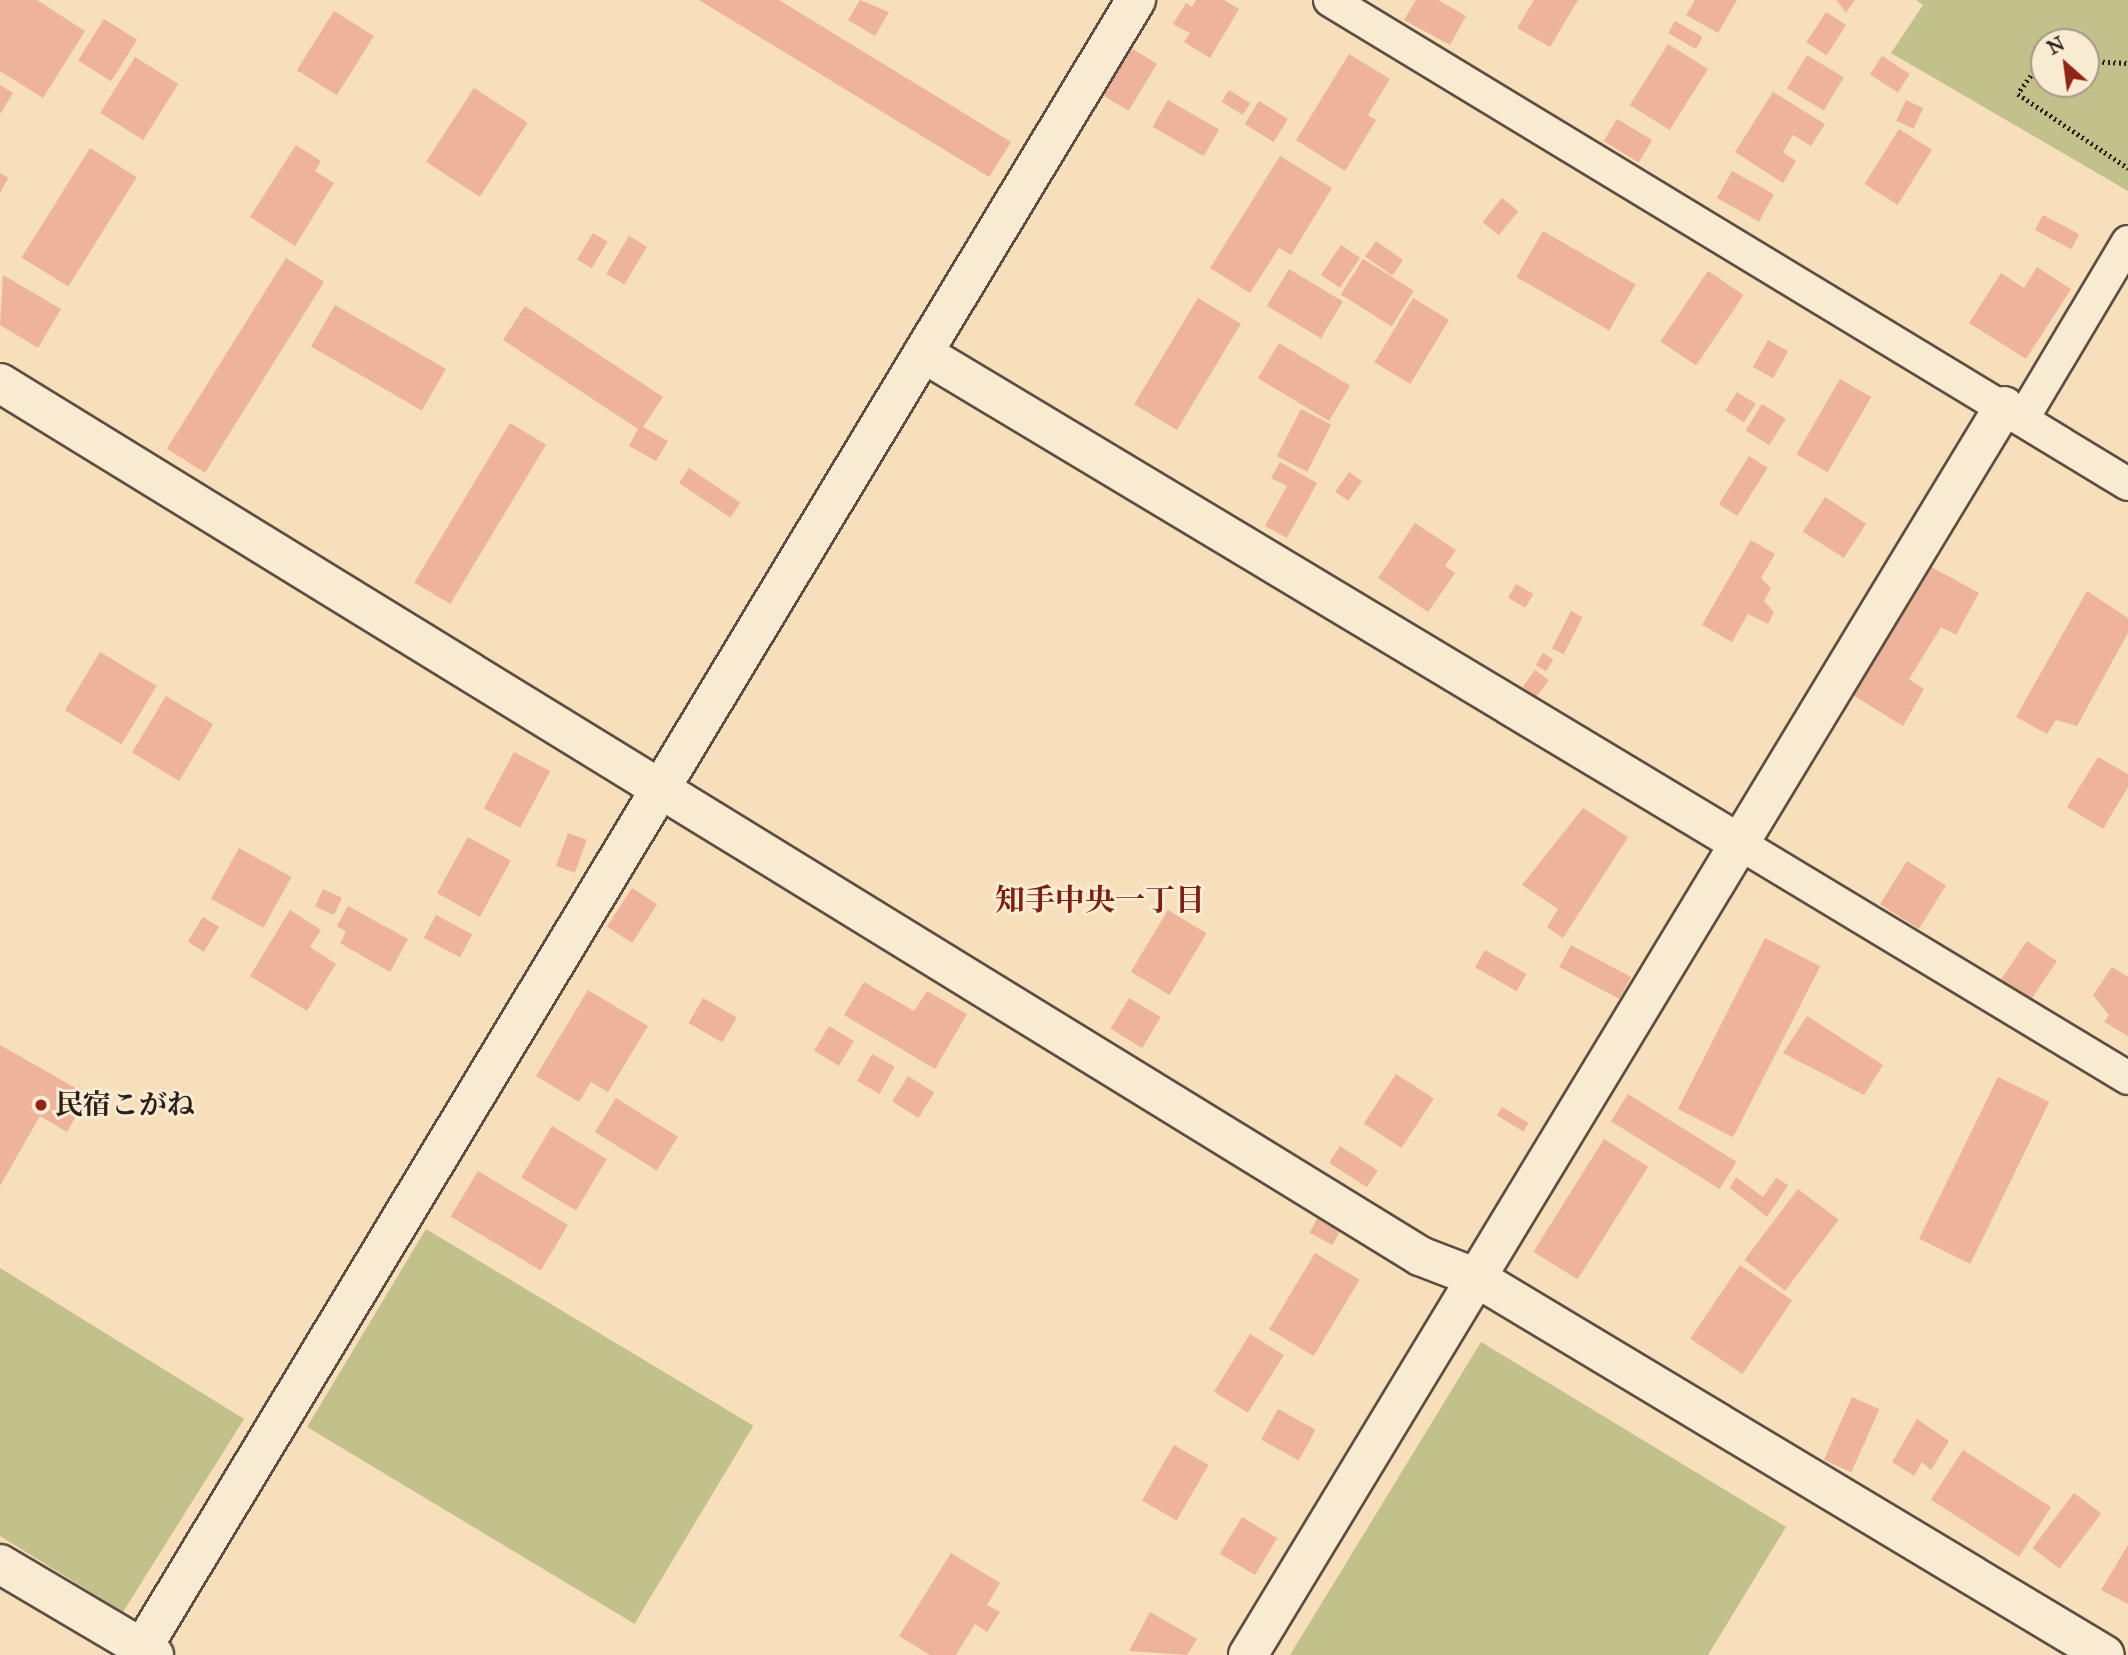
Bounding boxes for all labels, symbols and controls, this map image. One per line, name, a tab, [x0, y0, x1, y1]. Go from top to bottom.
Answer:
north arrow	[2030, 28, 2100, 98]
text: N	[2043, 32, 2068, 60]
district label: 知手中央一丁目	[995, 882, 1205, 918]
place label: 民宿こがね	[55, 1088, 195, 1122]
marker: 民宿こがね	[33, 1097, 49, 1113]

